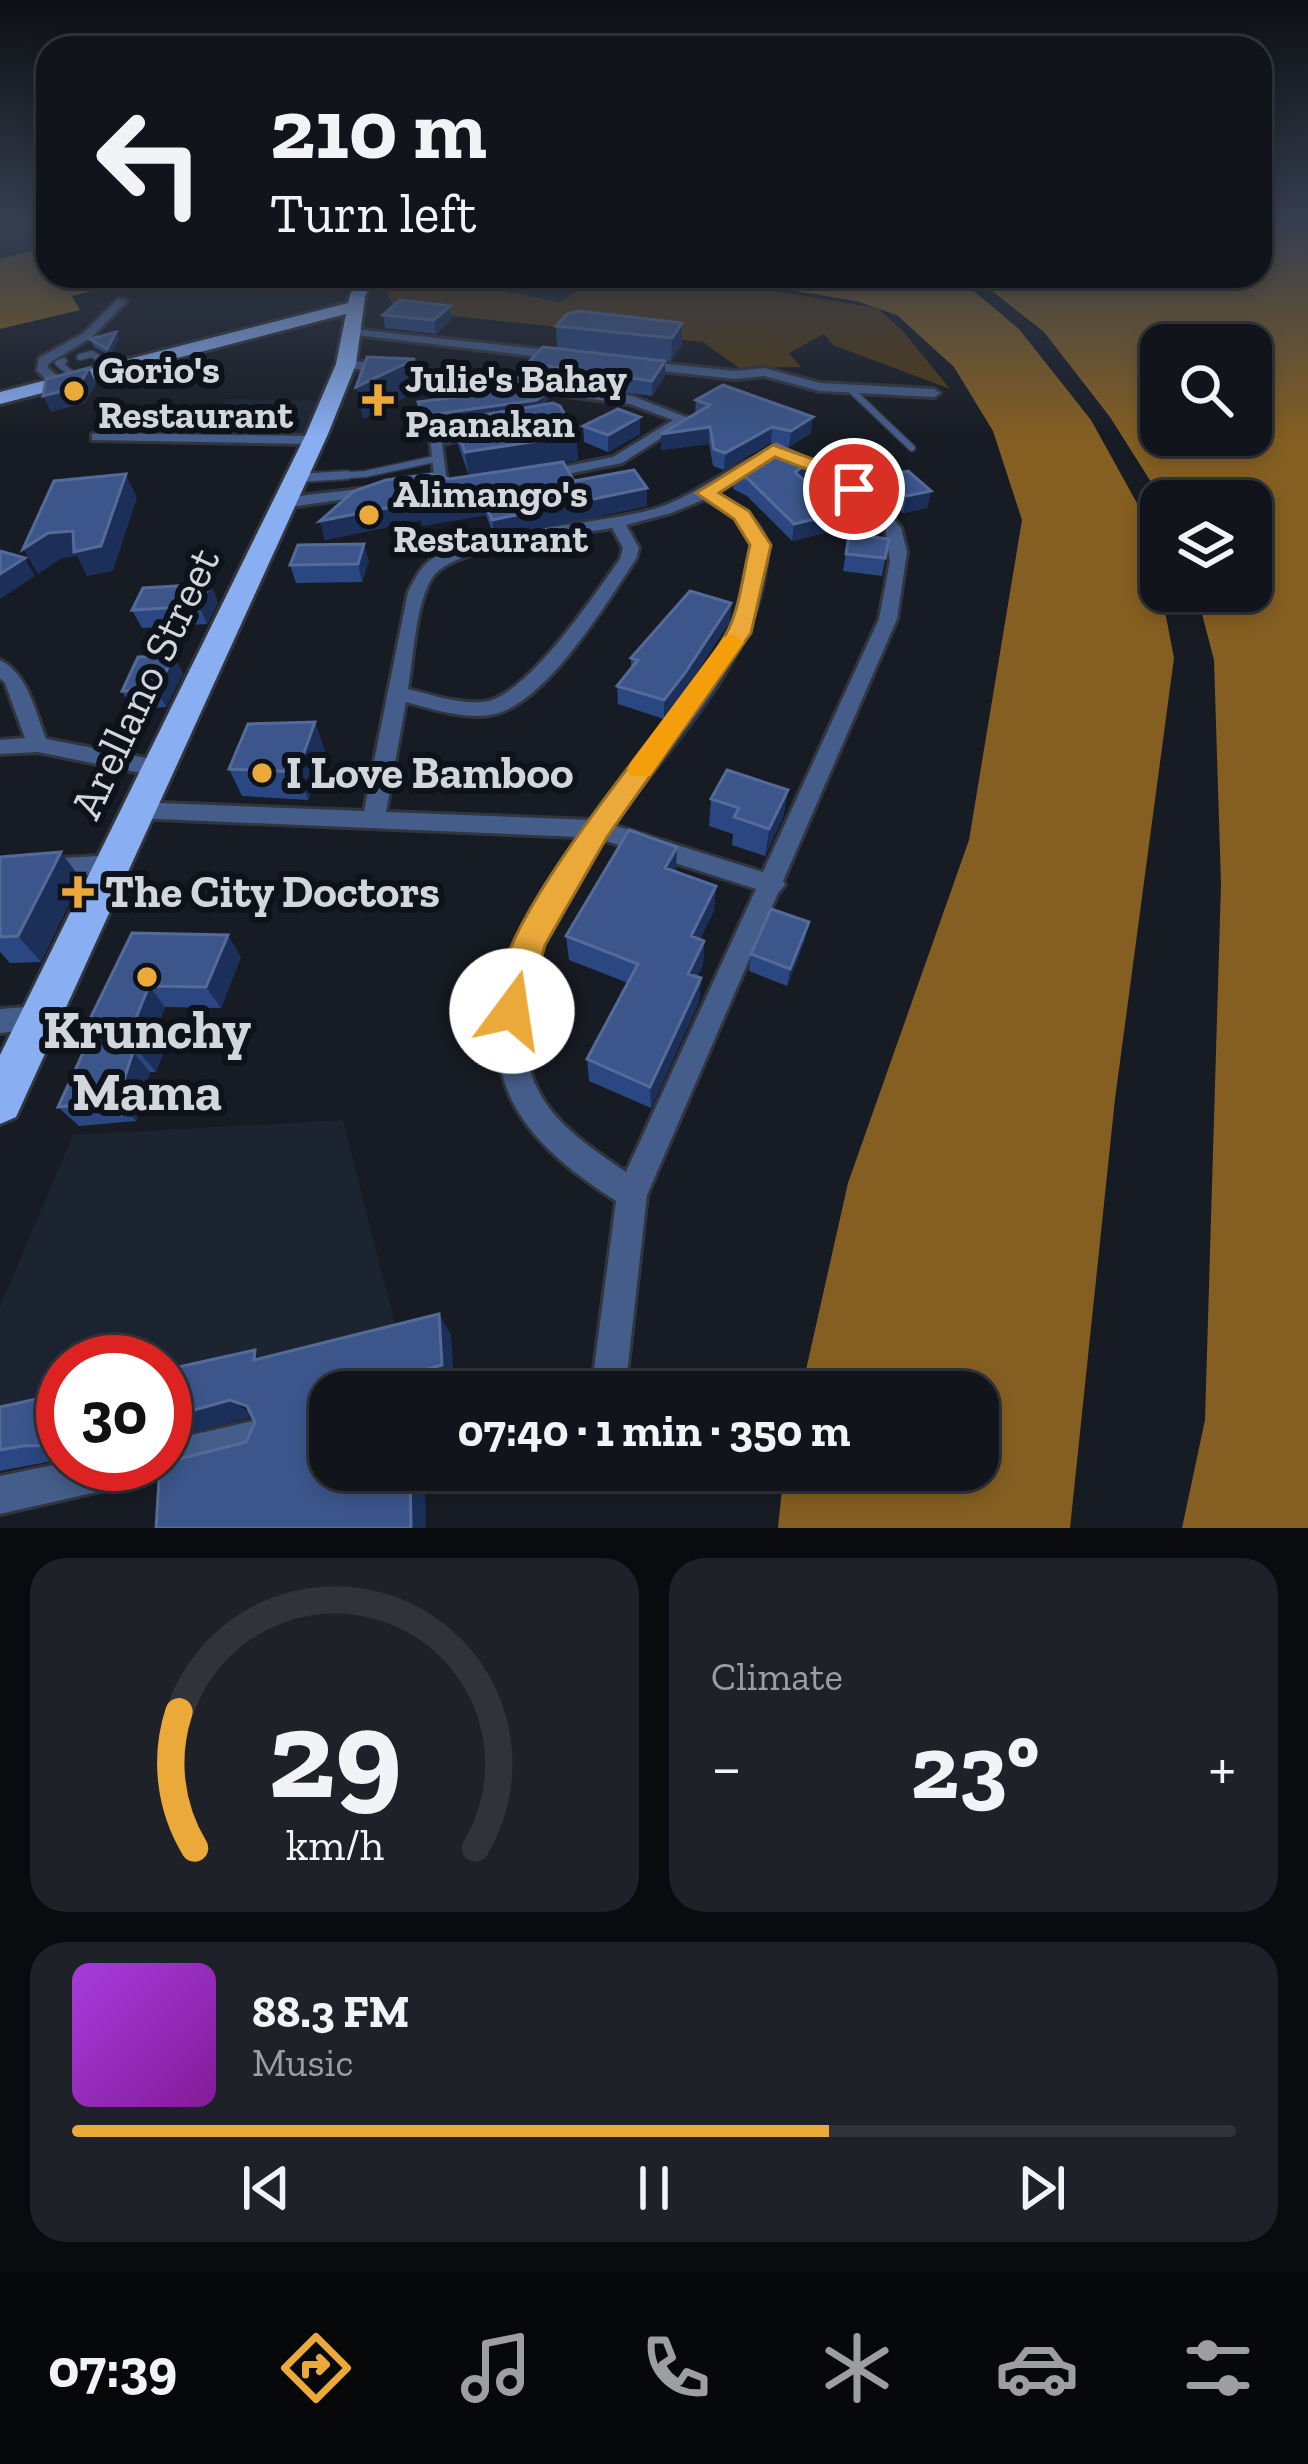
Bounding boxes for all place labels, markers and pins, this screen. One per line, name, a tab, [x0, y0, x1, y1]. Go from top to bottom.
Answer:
place label: Gorio's Restaurant	[98, 346, 293, 438]
place label: Julie's Bahay Paanakan	[405, 355, 627, 447]
marker: Gorio's Restaurant	[61, 378, 87, 404]
marker: Julie's Bahay Paanakan	[362, 384, 394, 416]
pin	[803, 438, 905, 540]
place label: Alimango's Restaurant	[393, 470, 588, 562]
marker: Alimango's Restaurant	[356, 502, 382, 528]
place label: I Love Bamboo	[286, 746, 573, 800]
marker: I Love Bamboo	[249, 760, 275, 786]
place label: The City Doctors	[105, 865, 440, 919]
marker: The City Doctors	[62, 876, 94, 908]
marker: Krunchy Mama	[134, 964, 160, 990]
place label: Krunchy Mama	[43, 997, 251, 1124]

